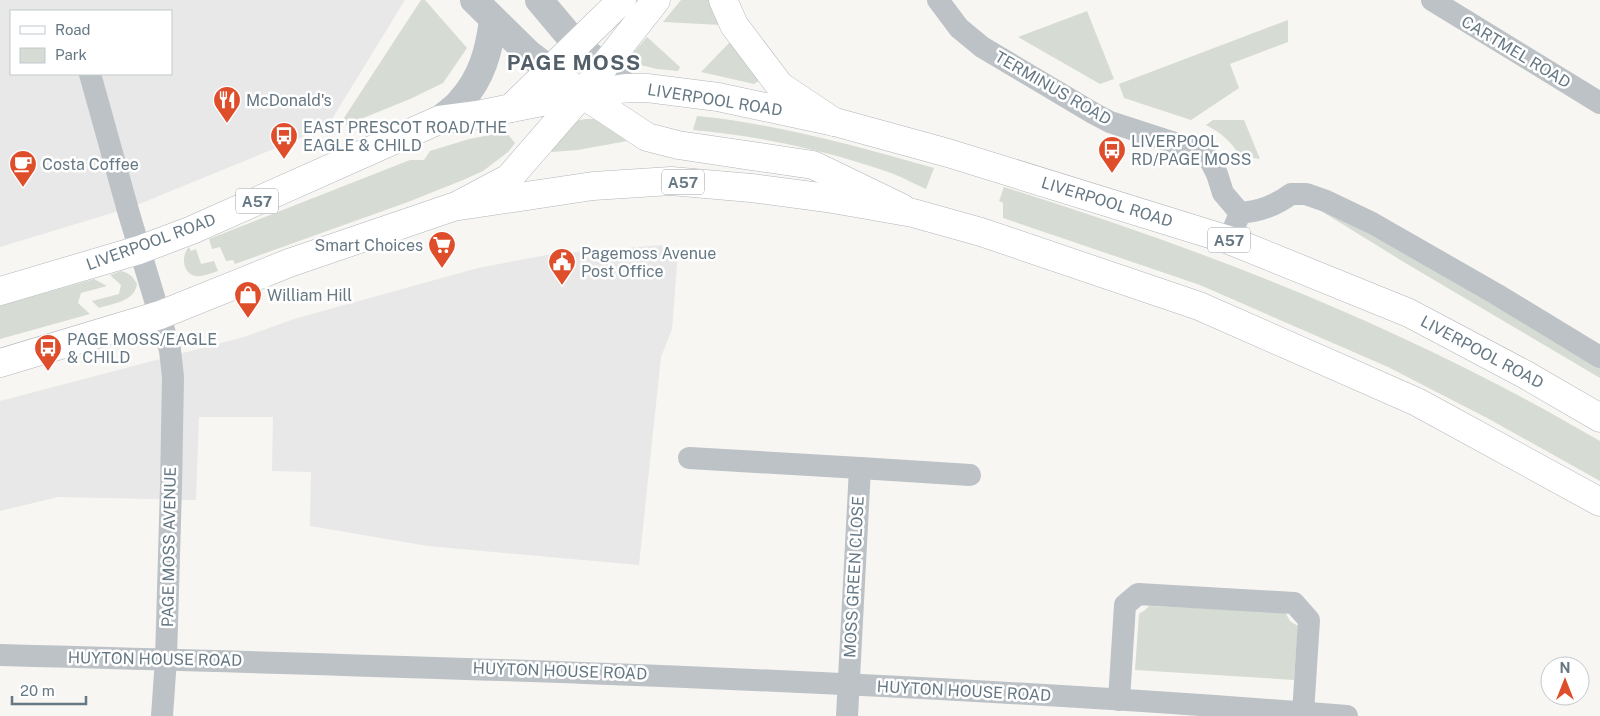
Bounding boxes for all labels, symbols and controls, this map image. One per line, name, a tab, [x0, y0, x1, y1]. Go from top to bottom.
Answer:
legend	[10, 10, 172, 75]
street label: CARTMEL ROAD	[1458, 12, 1574, 92]
text: Road	[55, 21, 91, 38]
text: Park	[55, 46, 87, 63]
street label: TERMINUS ROAD	[991, 47, 1115, 129]
district label: PAGE MOSS	[507, 50, 641, 75]
street label: LIVERPOOL ROAD	[646, 80, 784, 120]
restaurant icon: McDonald's	[212, 85, 242, 124]
place label: McDonald's	[246, 91, 332, 110]
place label: EAST PRESCOT ROAD/THE EAGLE & CHILD	[303, 118, 507, 155]
bus stop icon: EAST PRESCOT ROAD/THE EAGLE & CHILD	[269, 121, 299, 160]
place label: LIVERPOOL RD/PAGE MOSS	[1131, 132, 1252, 169]
bus stop icon: LIVERPOOL RD/PAGE MOSS	[1097, 135, 1127, 174]
cafe icon: Costa Coffee	[8, 149, 38, 188]
place label: Costa Coffee	[42, 155, 139, 174]
road number: A57	[662, 170, 704, 194]
street label: LIVERPOOL ROAD	[1039, 173, 1175, 231]
road number: A57	[236, 188, 278, 214]
street label: LIVERPOOL ROAD	[84, 210, 218, 274]
road number: A57	[1208, 228, 1250, 252]
supermarket icon: Smart Choices	[427, 230, 457, 269]
place label: Smart Choices	[314, 236, 423, 255]
place label: Pagemoss Avenue Post Office	[581, 244, 716, 281]
public building icon: Pagemoss Avenue Post Office	[547, 247, 577, 286]
shop icon: William Hill	[233, 280, 263, 319]
place label: William Hill	[267, 286, 352, 305]
street label: LIVERPOOL ROAD	[1417, 312, 1547, 392]
place label: PAGE MOSS/EAGLE & CHILD	[67, 330, 217, 367]
bus stop icon: PAGE MOSS/EAGLE & CHILD	[33, 333, 63, 372]
street label: PAGE MOSS AVENUE	[158, 467, 180, 627]
street label: MOSS GREEN CLOSE	[840, 496, 868, 658]
street label: HUYTON HOUSE ROAD	[68, 648, 242, 670]
north arrow	[1540, 656, 1590, 706]
street label: HUYTON HOUSE ROAD	[472, 658, 648, 684]
text: N	[1560, 660, 1570, 676]
scale bar	[12, 674, 86, 706]
street label: HUYTON HOUSE ROAD	[876, 677, 1052, 705]
text: 20 m	[20, 682, 55, 699]

